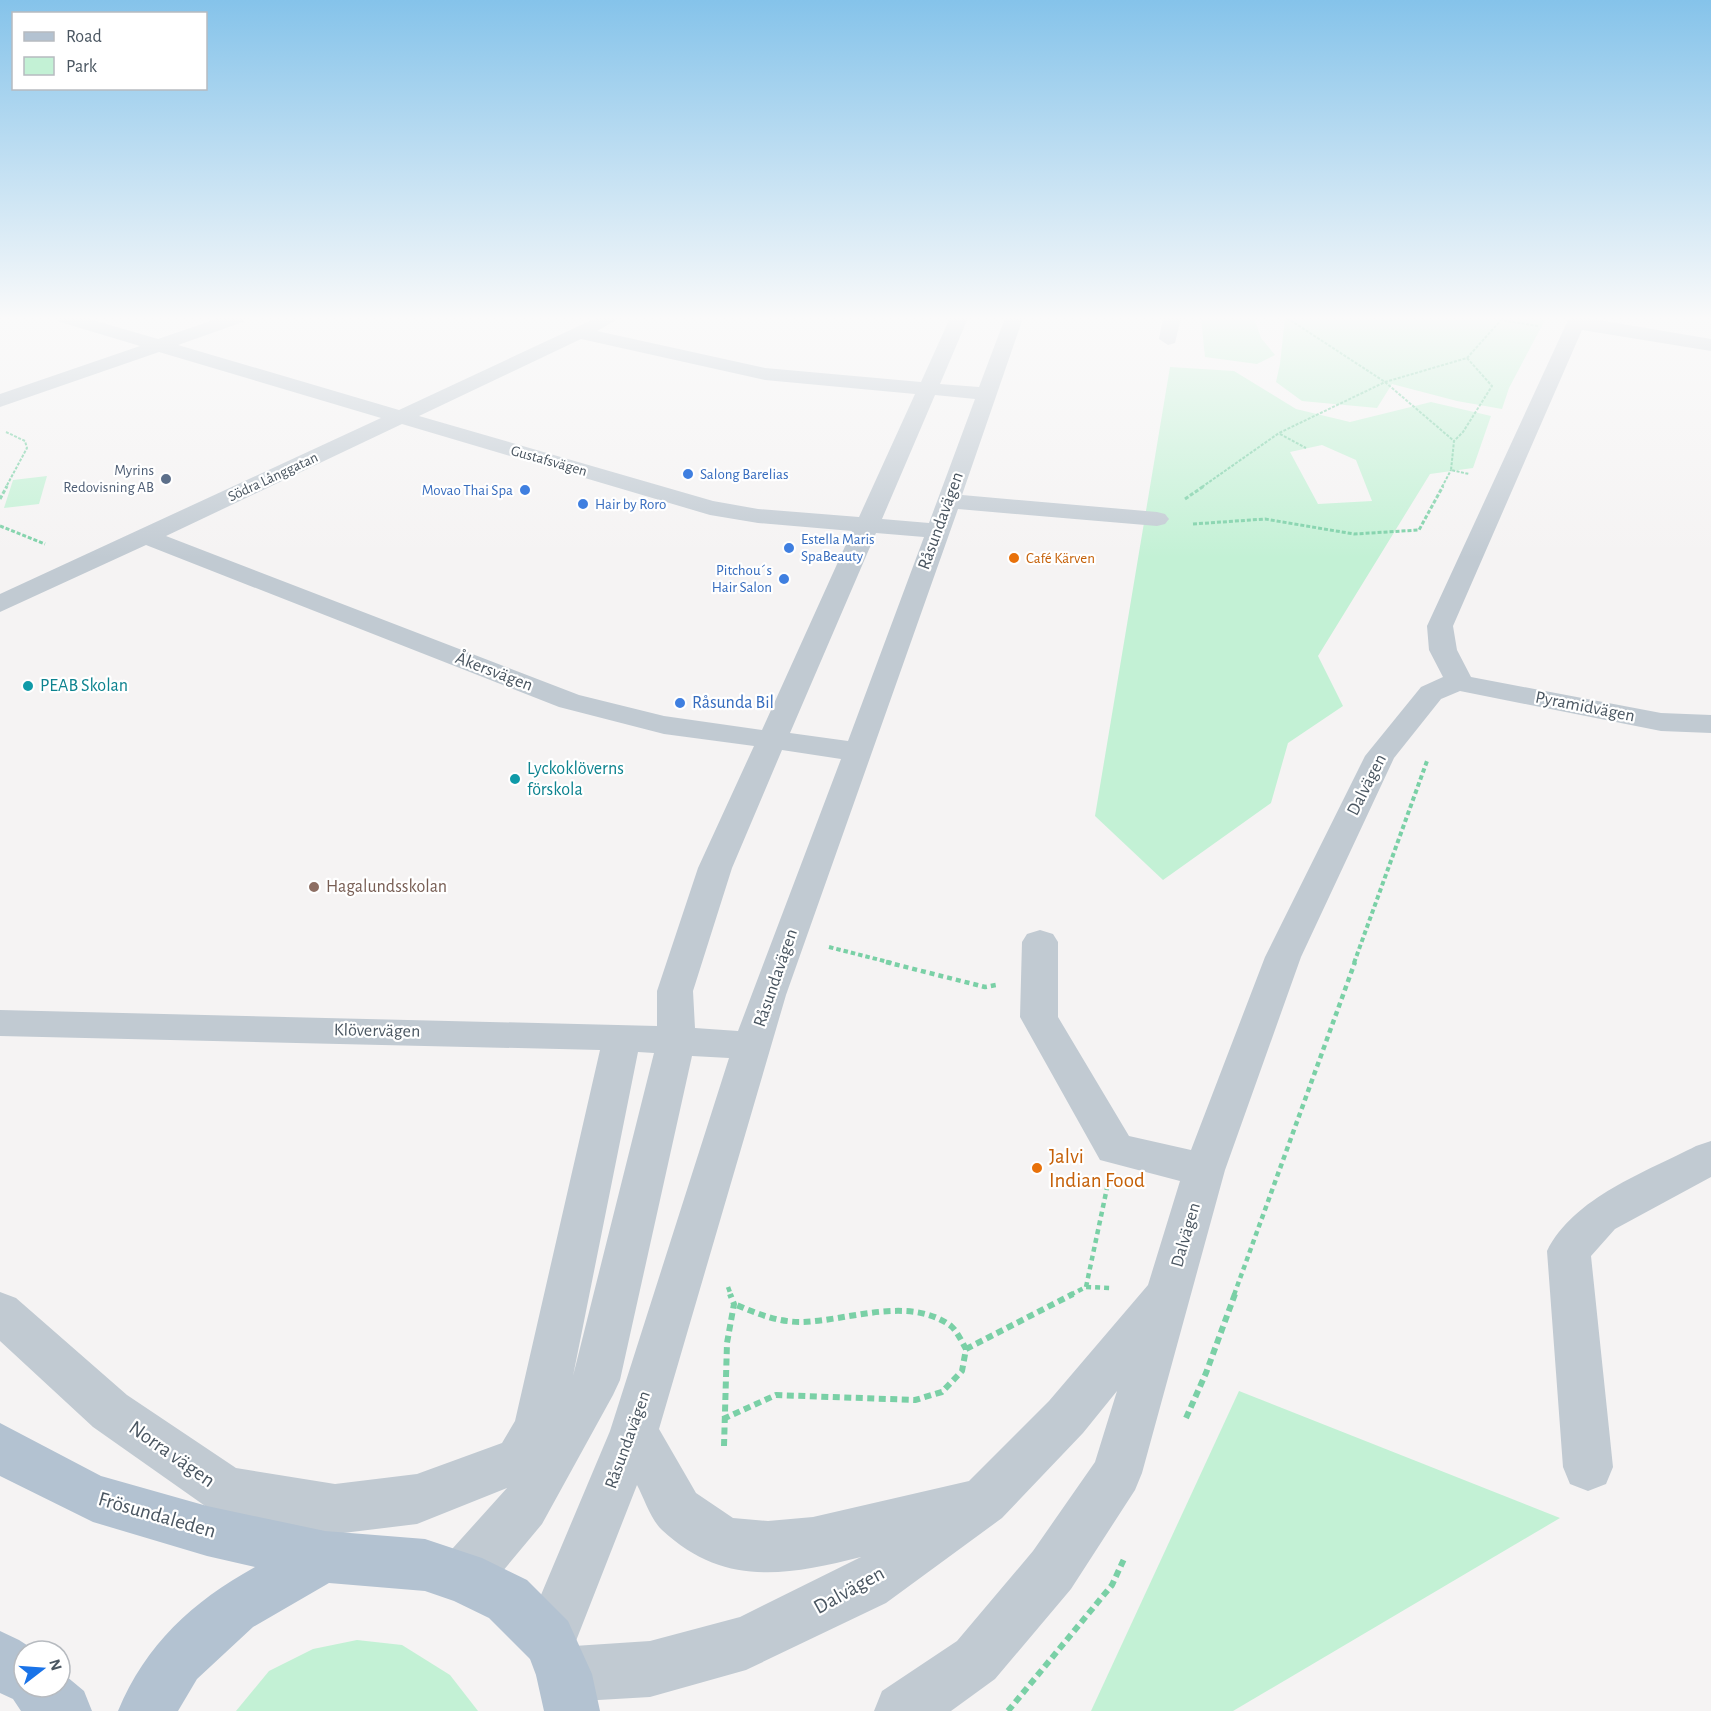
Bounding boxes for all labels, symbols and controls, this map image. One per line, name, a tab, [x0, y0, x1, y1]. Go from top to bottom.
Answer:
legend	[12, 12, 207, 90]
text: Road	[66, 28, 102, 46]
text: Park	[66, 58, 98, 76]
street label: Gustafsvägen	[509, 443, 589, 479]
street label: Södra Långgatan	[226, 450, 320, 504]
place label: Myrins Redovisning AB	[63, 463, 154, 495]
marker: Salong Barelias	[681, 467, 695, 481]
place label: Salong Barelias	[700, 467, 789, 482]
street label: Råsundavägen	[915, 470, 967, 572]
marker: Myrins Redovisning AB	[159, 472, 173, 486]
place label: Movao Thai Spa	[422, 483, 513, 498]
marker: Movao Thai Spa	[518, 483, 532, 497]
marker: Hair by Roro	[576, 497, 590, 511]
place label: Hair by Roro	[595, 497, 666, 512]
place label: Estella Maris SpaBeauty	[801, 532, 875, 564]
marker: Estella Maris SpaBeauty	[782, 541, 796, 555]
marker: Café Kärven	[1007, 551, 1021, 565]
place label: Café Kärven	[1026, 551, 1095, 566]
place label: Pitchou´s Hair Salon	[712, 563, 772, 595]
marker: Pitchou´s Hair Salon	[777, 572, 791, 586]
street label: Åkersvägen	[453, 646, 536, 695]
place label: PEAB Skolan	[40, 677, 128, 695]
marker: PEAB Skolan	[21, 679, 35, 693]
street label: Pyramidvägen	[1534, 689, 1636, 725]
place label: Råsunda Bil	[692, 694, 774, 712]
marker: Råsunda Bil	[673, 696, 687, 710]
street label: Dalvägen	[1344, 751, 1390, 819]
place label: Lyckoklöverns förskola	[527, 760, 624, 799]
marker: Lyckoklöverns förskola	[508, 772, 522, 786]
place label: Hagalundsskolan	[326, 878, 447, 896]
marker: Hagalundsskolan	[307, 880, 321, 894]
street label: Råsundavägen	[751, 927, 801, 1029]
street label: Klövervägen	[334, 1021, 420, 1041]
place label: Jalvi Indian Food	[1049, 1146, 1145, 1191]
marker: Jalvi Indian Food	[1030, 1161, 1044, 1175]
street label: Dalvägen	[1168, 1201, 1204, 1269]
street label: Råsundavägen	[602, 1389, 654, 1491]
street label: Norra vägen	[125, 1417, 219, 1491]
street label: Frösundaleden	[96, 1488, 218, 1542]
street label: Dalvägen	[810, 1562, 888, 1618]
north arrow	[12, 1639, 72, 1699]
text: N	[46, 1657, 65, 1673]

